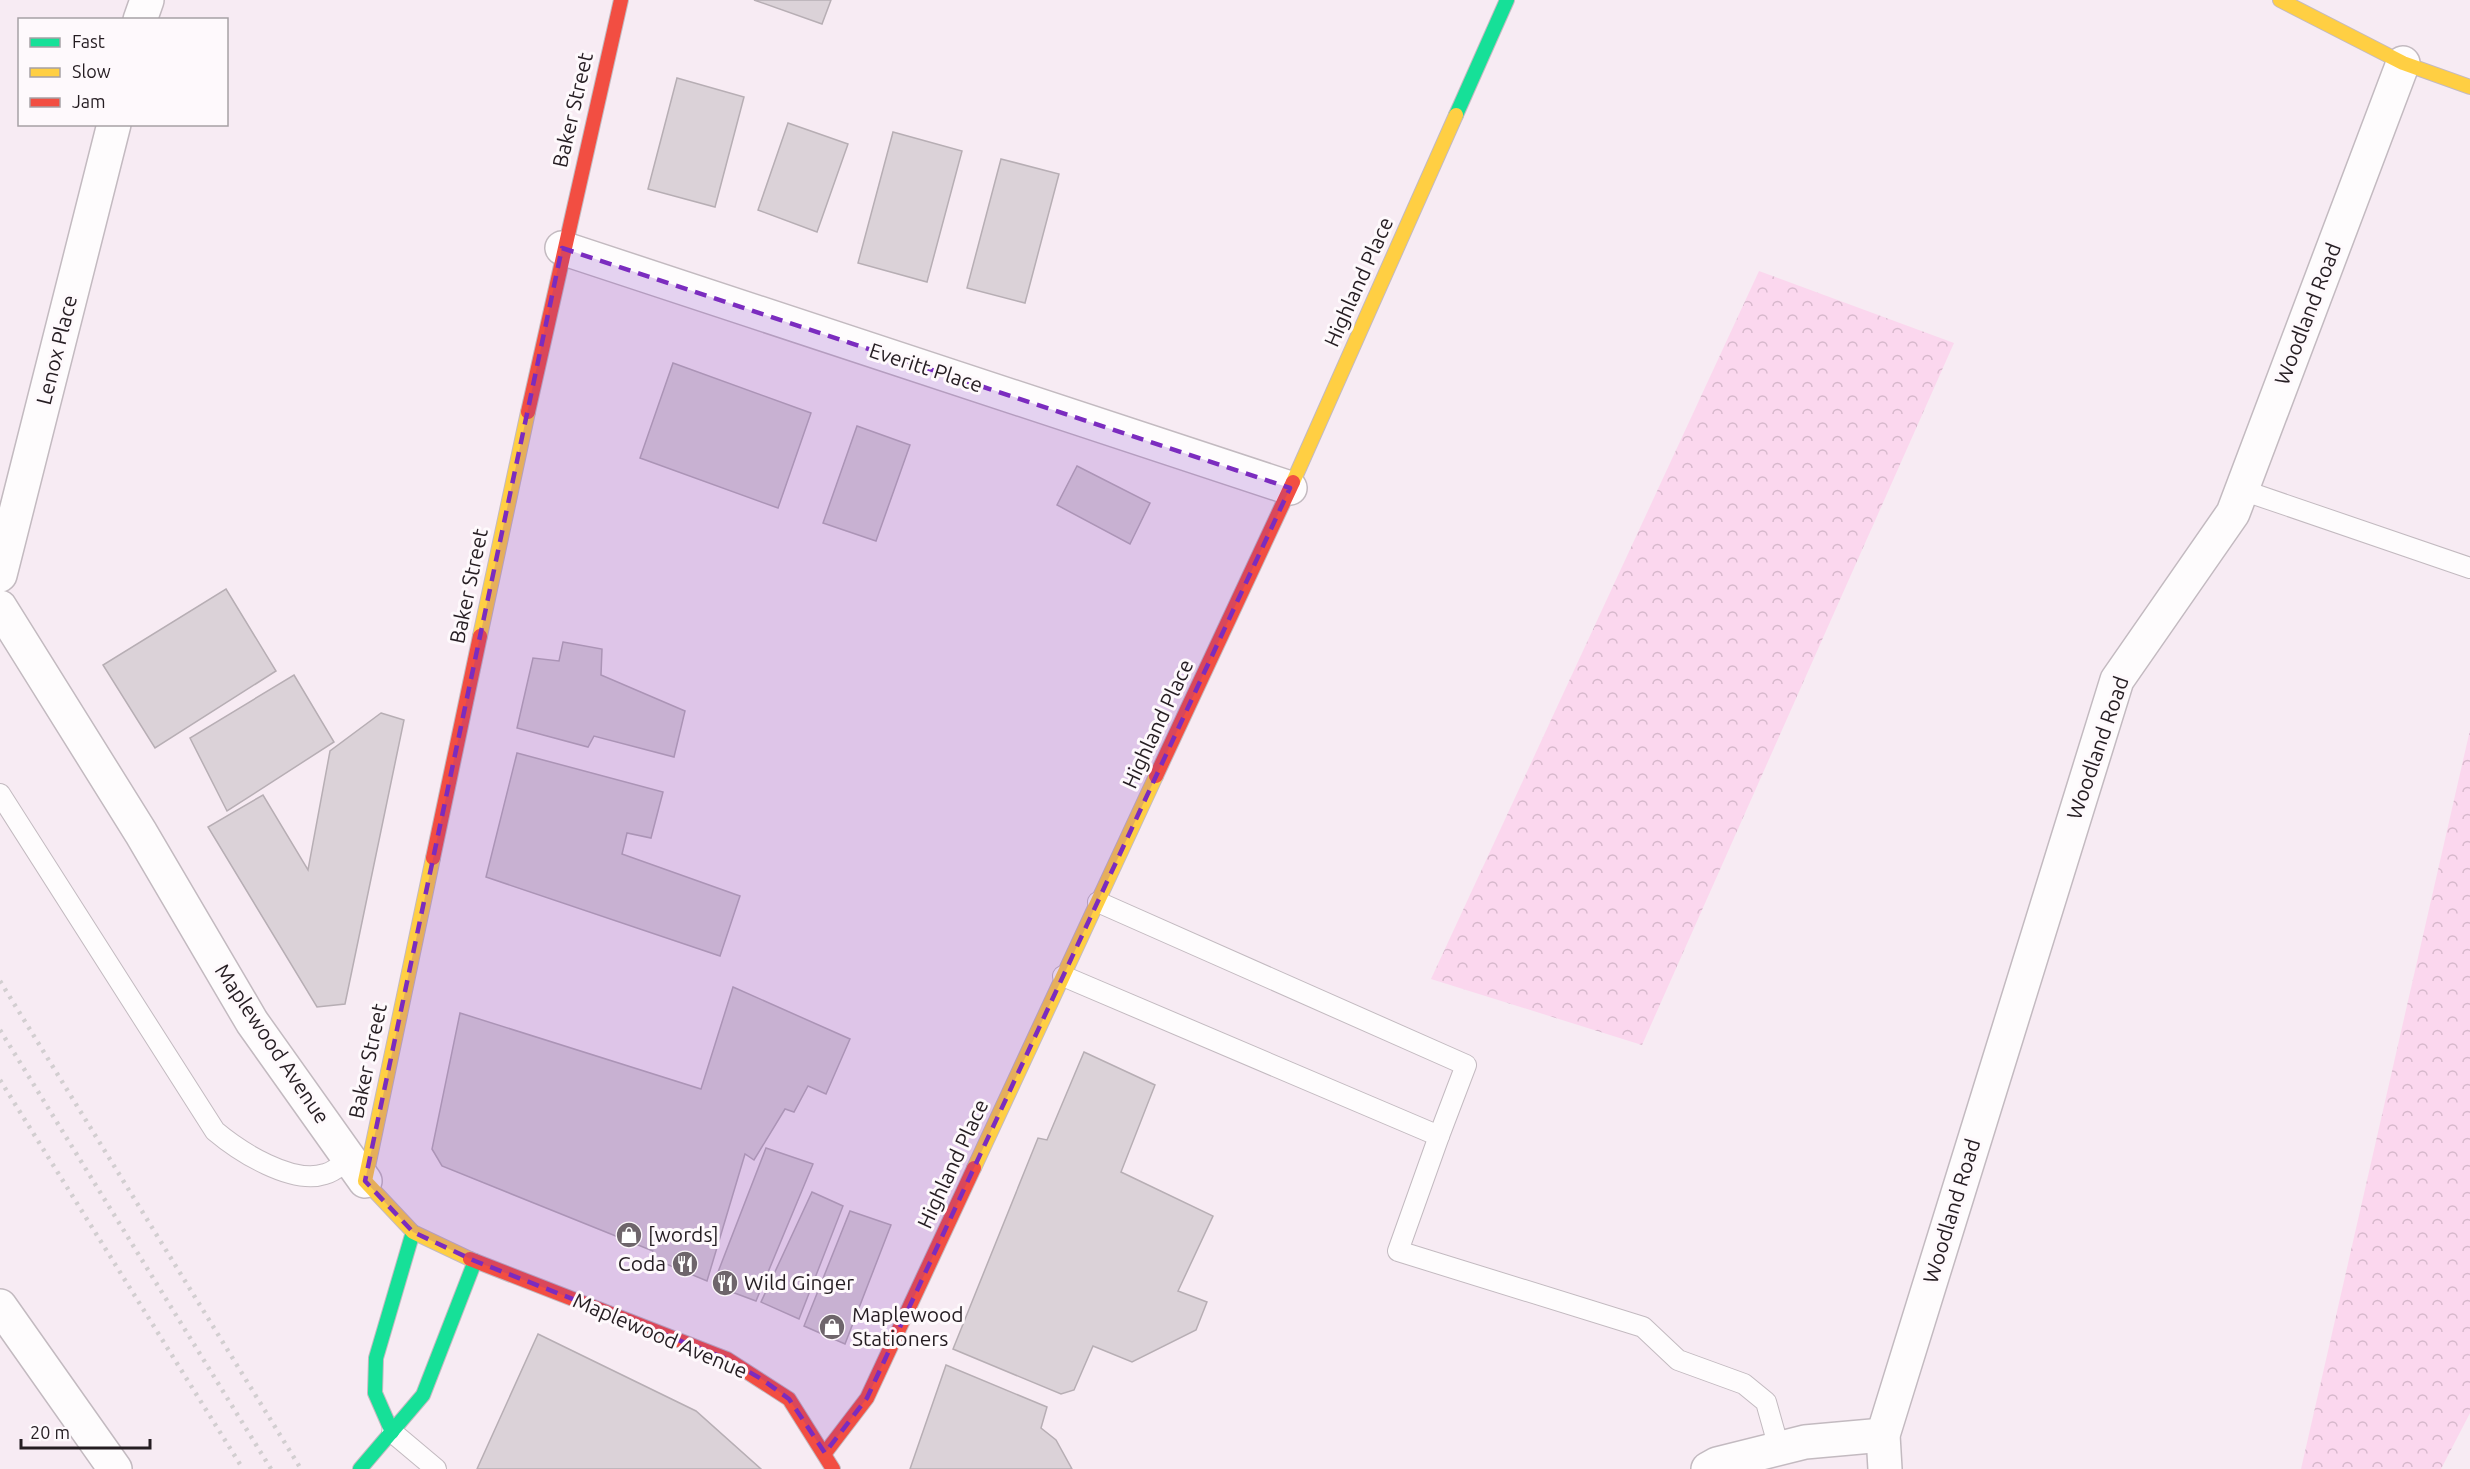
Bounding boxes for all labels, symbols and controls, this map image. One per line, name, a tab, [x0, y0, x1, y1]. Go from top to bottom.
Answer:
legend	[18, 18, 228, 126]
text: Fast	[72, 31, 105, 51]
street label: Baker Street	[547, 50, 597, 170]
text: Slow	[72, 61, 111, 81]
text: Jam	[72, 91, 106, 111]
street label: Highland Place	[1319, 213, 1397, 350]
street label: Woodland Road	[2269, 239, 2345, 388]
street label: Lenox Place	[31, 293, 81, 407]
street label: Everitt Place	[867, 337, 986, 397]
street label: Baker Street	[444, 526, 492, 646]
street label: Highland Place	[1117, 655, 1197, 792]
street label: Woodland Road	[2061, 673, 2133, 822]
street label: Maplewood Avenue	[211, 959, 335, 1128]
street label: Baker Street	[343, 1001, 391, 1121]
street label: Highland Place	[912, 1095, 992, 1232]
street label: Woodland Road	[1918, 1136, 1984, 1286]
shop icon: [words]	[614, 1220, 644, 1250]
place label: [words]	[648, 1222, 719, 1246]
restaurant icon: Coda	[670, 1249, 700, 1279]
place label: Coda	[618, 1251, 666, 1275]
restaurant icon: Wild Ginger	[710, 1268, 740, 1298]
place label: Wild Ginger	[744, 1270, 854, 1294]
street label: Maplewood Avenue	[570, 1287, 751, 1383]
place label: Maplewood Stationers	[852, 1302, 964, 1350]
shop icon: Maplewood Stationers	[817, 1312, 847, 1342]
scale bar	[21, 1412, 150, 1450]
text: 20 m	[30, 1422, 70, 1442]

